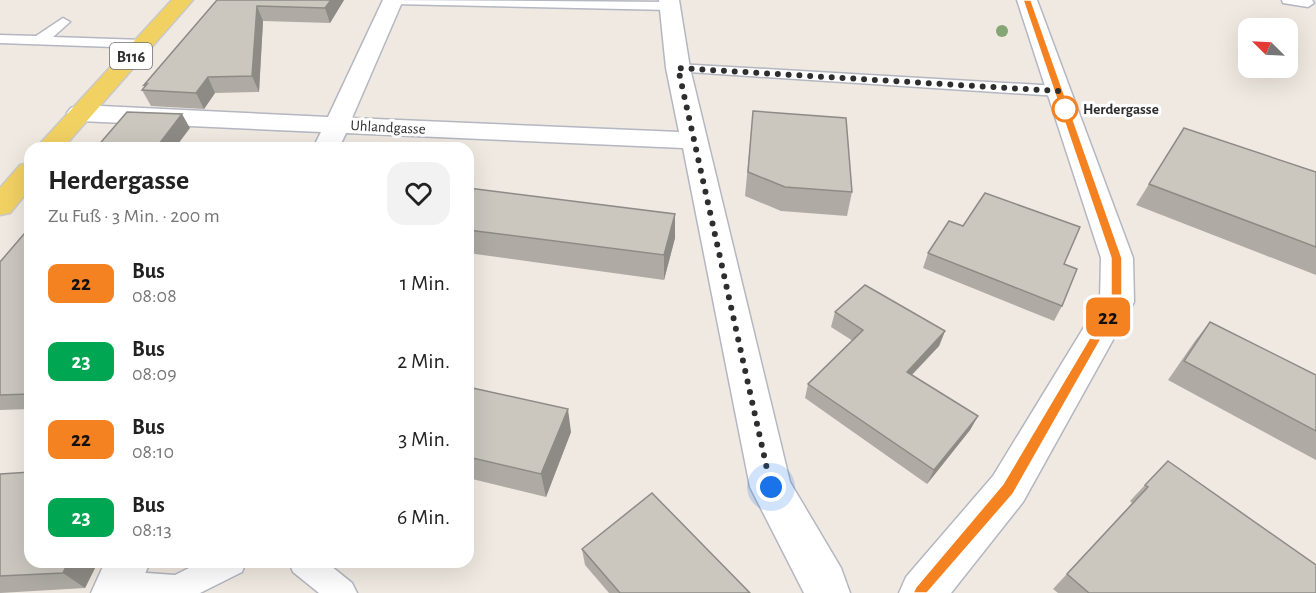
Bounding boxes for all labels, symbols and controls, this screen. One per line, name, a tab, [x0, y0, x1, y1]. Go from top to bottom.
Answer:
north arrow	[1238, 18, 1298, 78]
map controls	[1238, 18, 1298, 78]
road number: B116	[110, 43, 152, 69]
marker: Herdergasse	[1052, 96, 1078, 122]
place label: Herdergasse	[1083, 102, 1159, 117]
street label: Uhlandgasse	[350, 118, 426, 137]
button: heart	[387, 162, 450, 225]
text: Herdergasse	[48, 167, 189, 195]
text: Zu Fuß · 3 Min. · 200 m	[48, 206, 220, 226]
text: Bus	[132, 260, 165, 282]
text: 1 Min.	[400, 272, 450, 294]
text: 22	[71, 273, 91, 294]
text: 08:08	[132, 286, 177, 306]
line badge: 22	[1081, 298, 1135, 336]
text: 22	[1098, 307, 1118, 328]
text: Bus	[132, 338, 165, 360]
text: 2 Min.	[397, 350, 450, 372]
text: 23	[72, 351, 90, 372]
text: 08:09	[132, 364, 177, 384]
text: Bus	[132, 416, 165, 438]
text: 3 Min.	[398, 428, 450, 450]
text: 22	[71, 429, 91, 450]
text: 08:10	[132, 442, 174, 462]
your location	[756, 472, 786, 502]
text: Bus	[132, 494, 165, 516]
text: 6 Min.	[397, 506, 450, 528]
text: 23	[72, 507, 90, 528]
text: 08:13	[132, 520, 172, 540]

